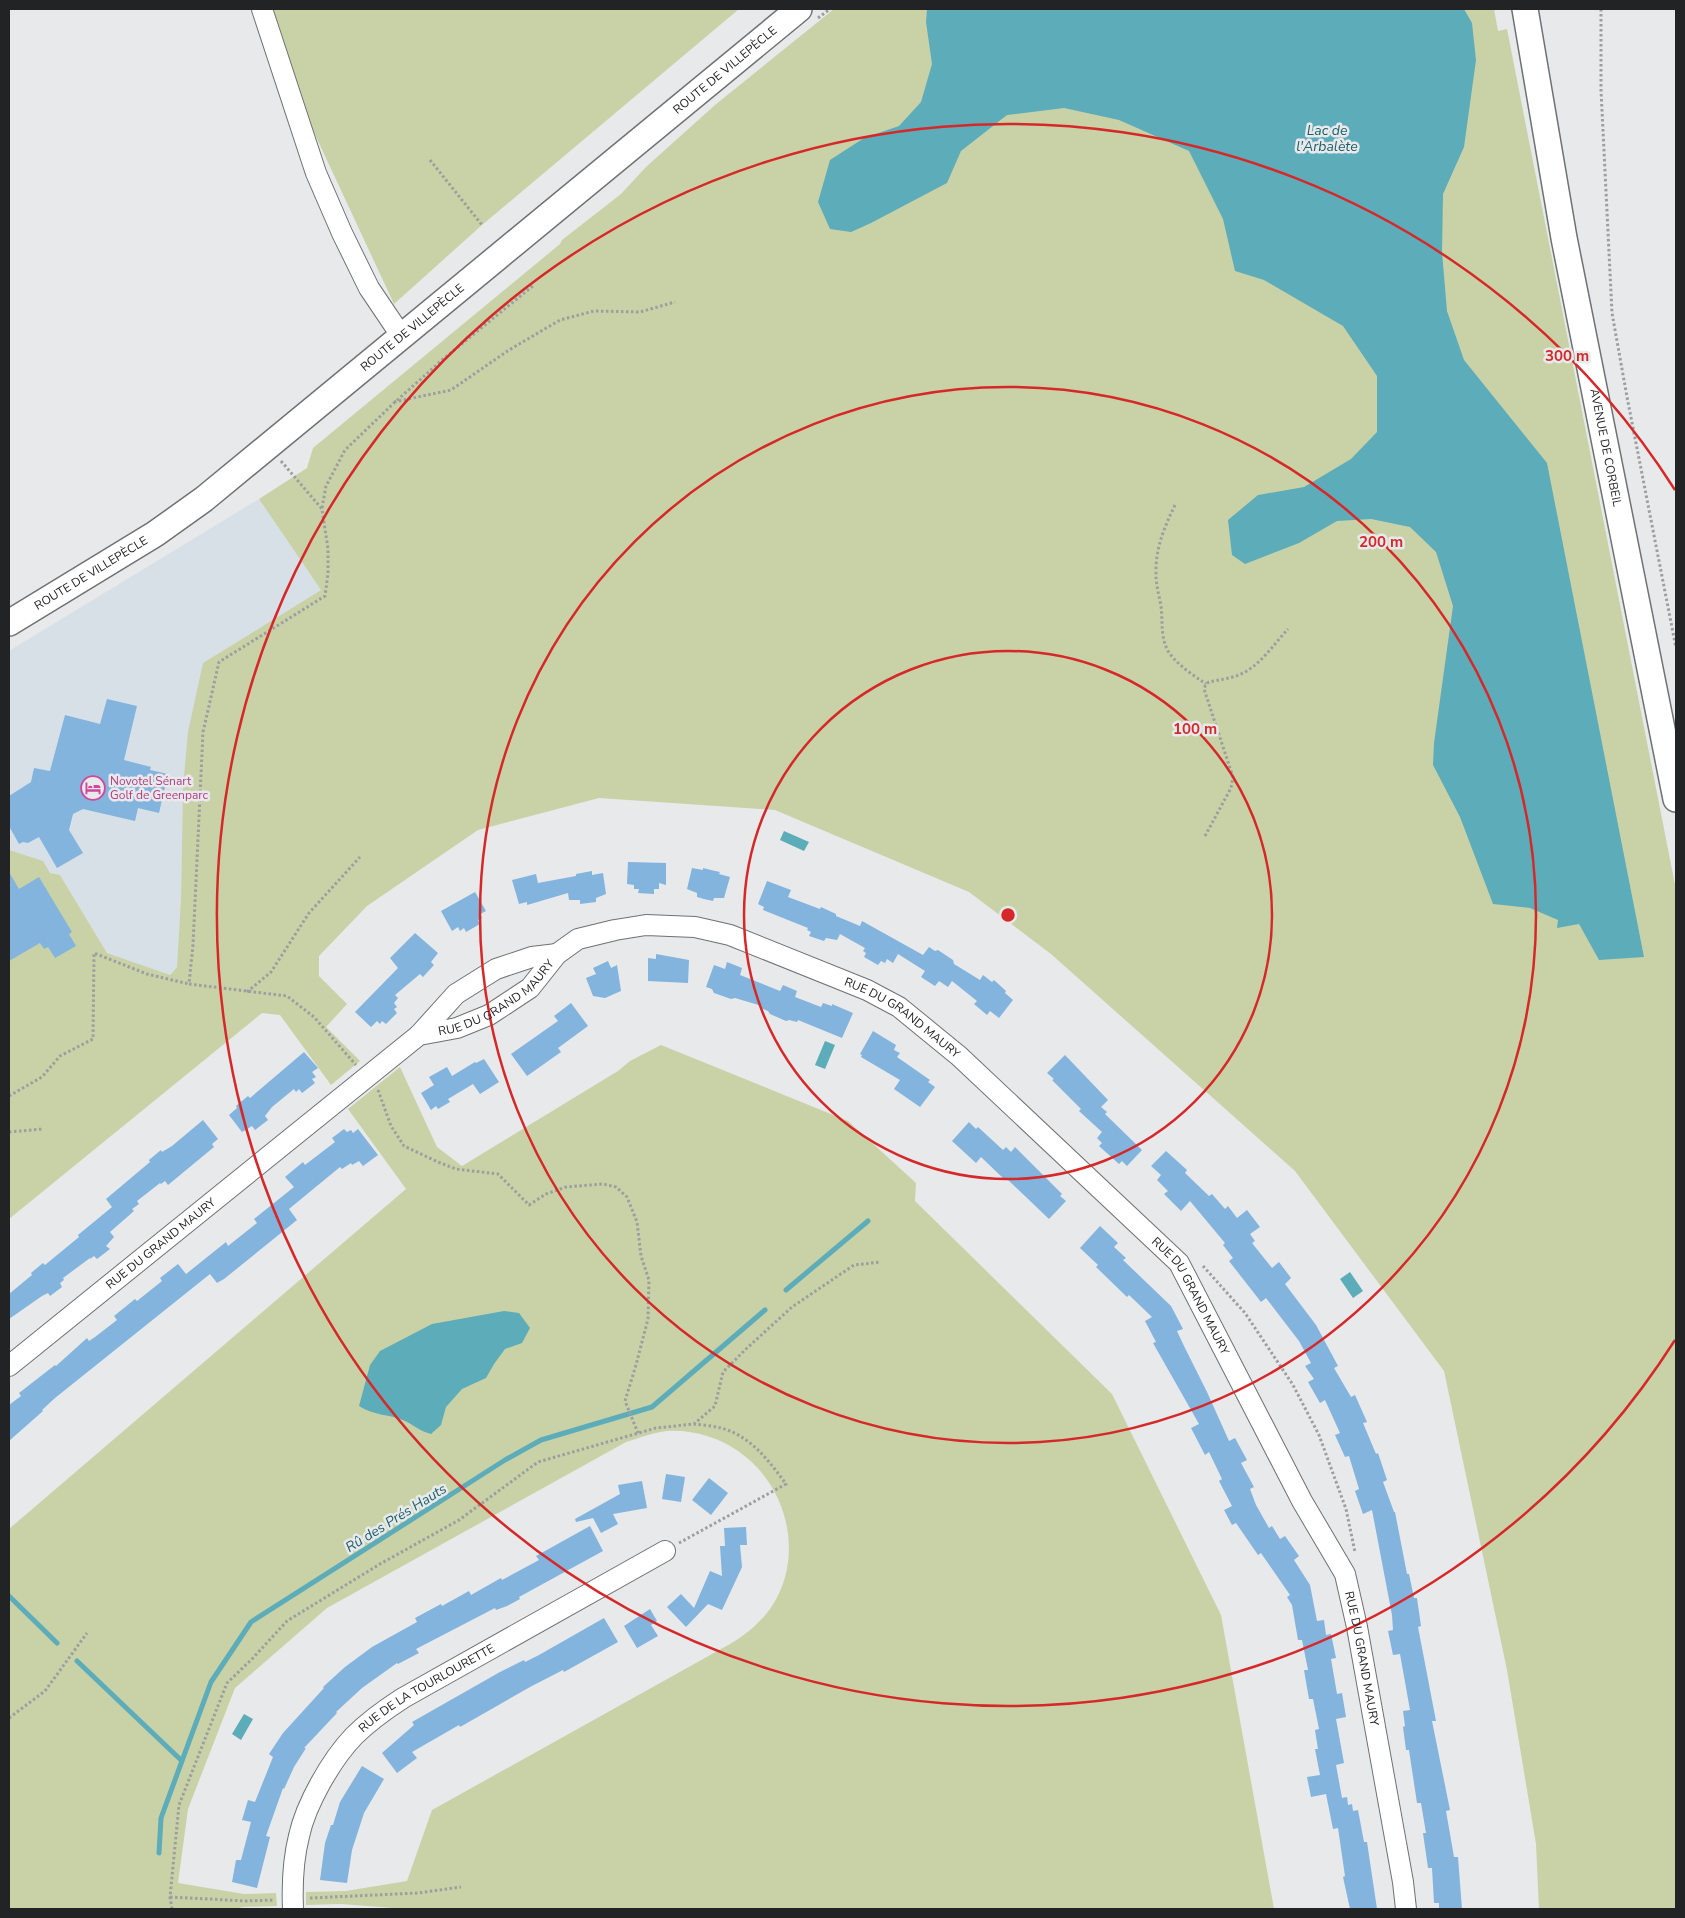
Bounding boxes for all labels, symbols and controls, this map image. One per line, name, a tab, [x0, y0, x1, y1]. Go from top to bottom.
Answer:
street label: ROUTE DE VILLEPÈCLE	[670, 23, 780, 117]
water label: Lac de l'Arbalète	[1296, 121, 1358, 156]
street label: ROUTE DE VILLEPÈCLE	[357, 280, 467, 375]
text: 300 m	[1545, 346, 1589, 366]
street label: AVENUE DE CORBEIL	[1586, 387, 1626, 508]
street label: ROUTE DE VILLEPÈCLE	[31, 532, 151, 614]
text: 200 m	[1359, 532, 1403, 552]
text: 100 m	[1173, 719, 1217, 739]
place label: Novotel Sénart Golf de Greenparc	[110, 773, 208, 803]
hotel icon: Novotel Sénart Golf de Greenparc	[80, 775, 106, 801]
centre of rings	[999, 906, 1017, 924]
street label: RUE DU GRAND MAURY	[437, 956, 558, 1039]
street label: RUE DU GRAND MAURY	[842, 974, 964, 1062]
street label: RUE DU GRAND MAURY	[103, 1194, 220, 1293]
street label: RUE DU GRAND MAURY	[1148, 1233, 1233, 1358]
water label: Rû des Prés Hauts	[342, 1479, 450, 1557]
street label: RUE DU GRAND MAURY	[1341, 1590, 1383, 1728]
street label: RUE DE LA TOURLOURETTE	[355, 1640, 497, 1736]

